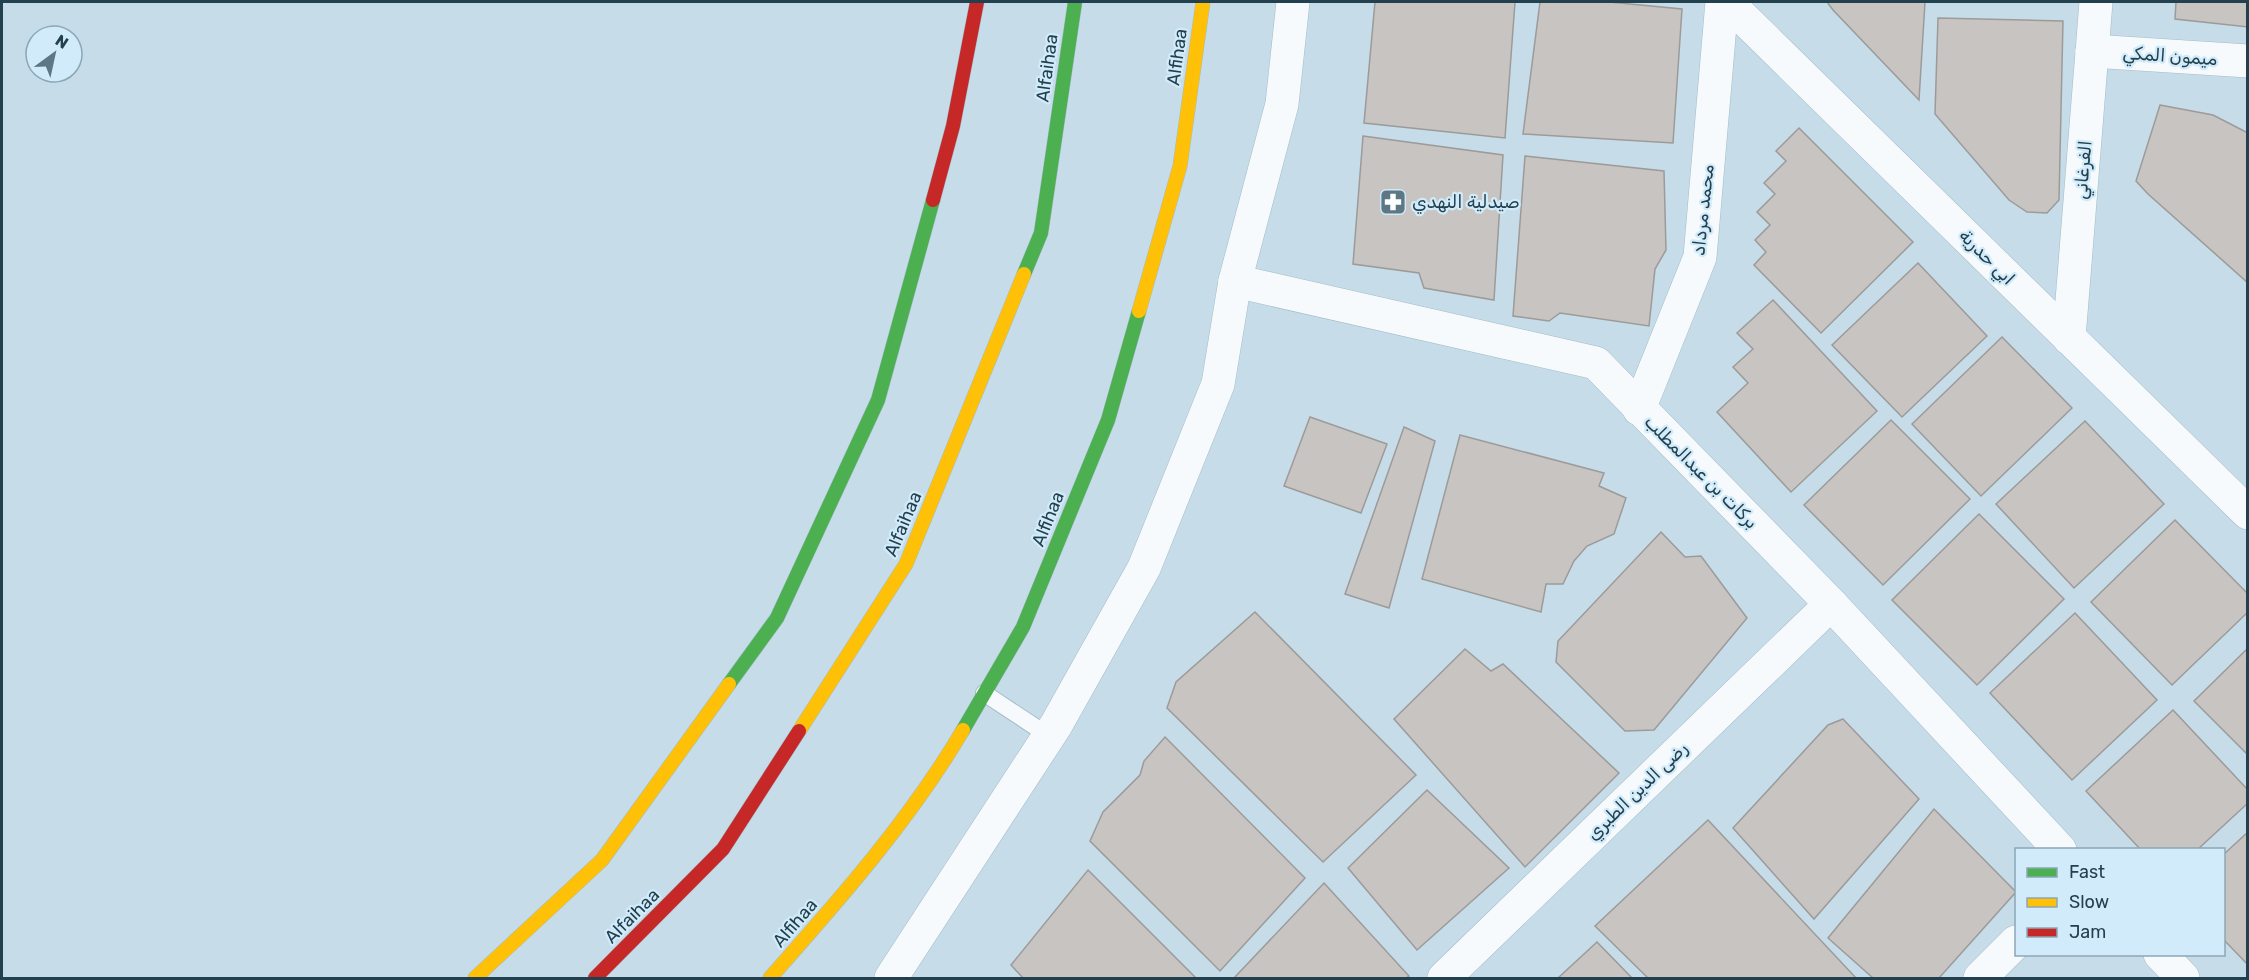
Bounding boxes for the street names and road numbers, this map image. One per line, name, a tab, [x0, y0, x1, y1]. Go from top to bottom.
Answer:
street label: Alfihaa	[1162, 27, 1192, 87]
street label: Alfaihaa	[1031, 33, 1063, 103]
street label: ميمون المكي	[2122, 42, 2218, 72]
street label: الفرغاني	[2069, 140, 2099, 201]
street label: محمد مرداد	[1687, 163, 1719, 257]
street label: ابي حدرية	[1953, 224, 2020, 291]
street label: بركات بن عبدالمطلب	[1640, 411, 1762, 533]
street label: Alfaihaa	[880, 488, 926, 560]
street label: Alfihaa	[1027, 488, 1069, 550]
street label: رضى الدين الطبري	[1582, 737, 1693, 845]
street label: Alfaihaa	[600, 884, 664, 948]
street label: Alfihaa	[768, 894, 822, 952]

